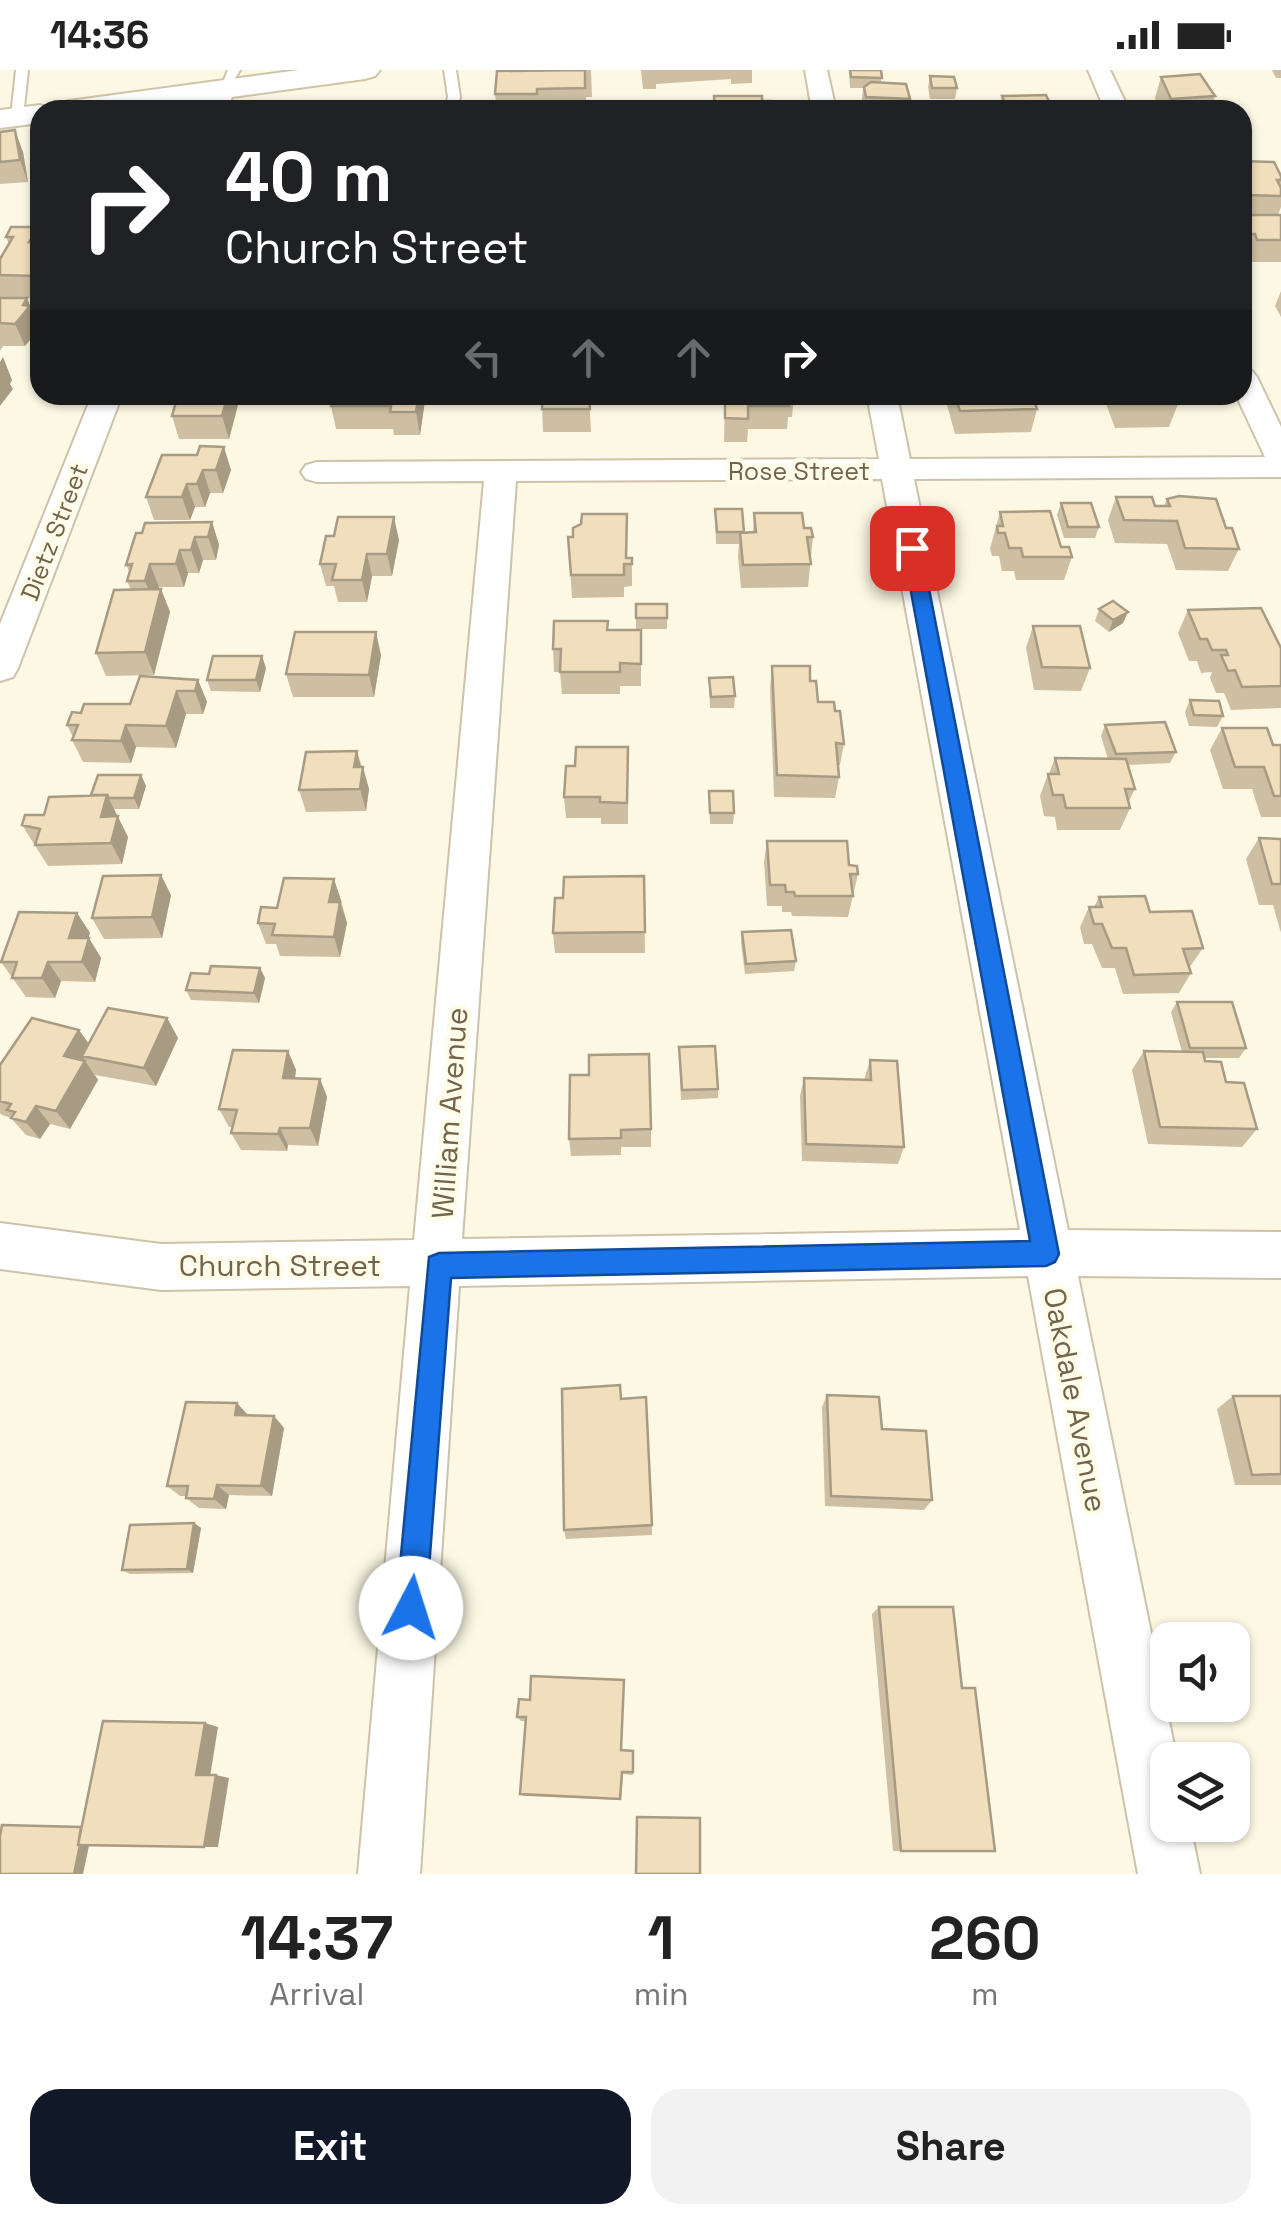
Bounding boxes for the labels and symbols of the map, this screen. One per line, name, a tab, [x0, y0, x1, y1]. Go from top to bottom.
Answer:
street label: Rose Street	[728, 455, 870, 487]
street label: Dietz Street	[13, 459, 95, 605]
pin	[870, 506, 955, 591]
street label: William Avenue	[423, 1006, 476, 1220]
street label: Church Street	[179, 1246, 381, 1285]
street label: Oakdale Avenue	[1035, 1284, 1116, 1515]
position arrow	[359, 1556, 463, 1660]

